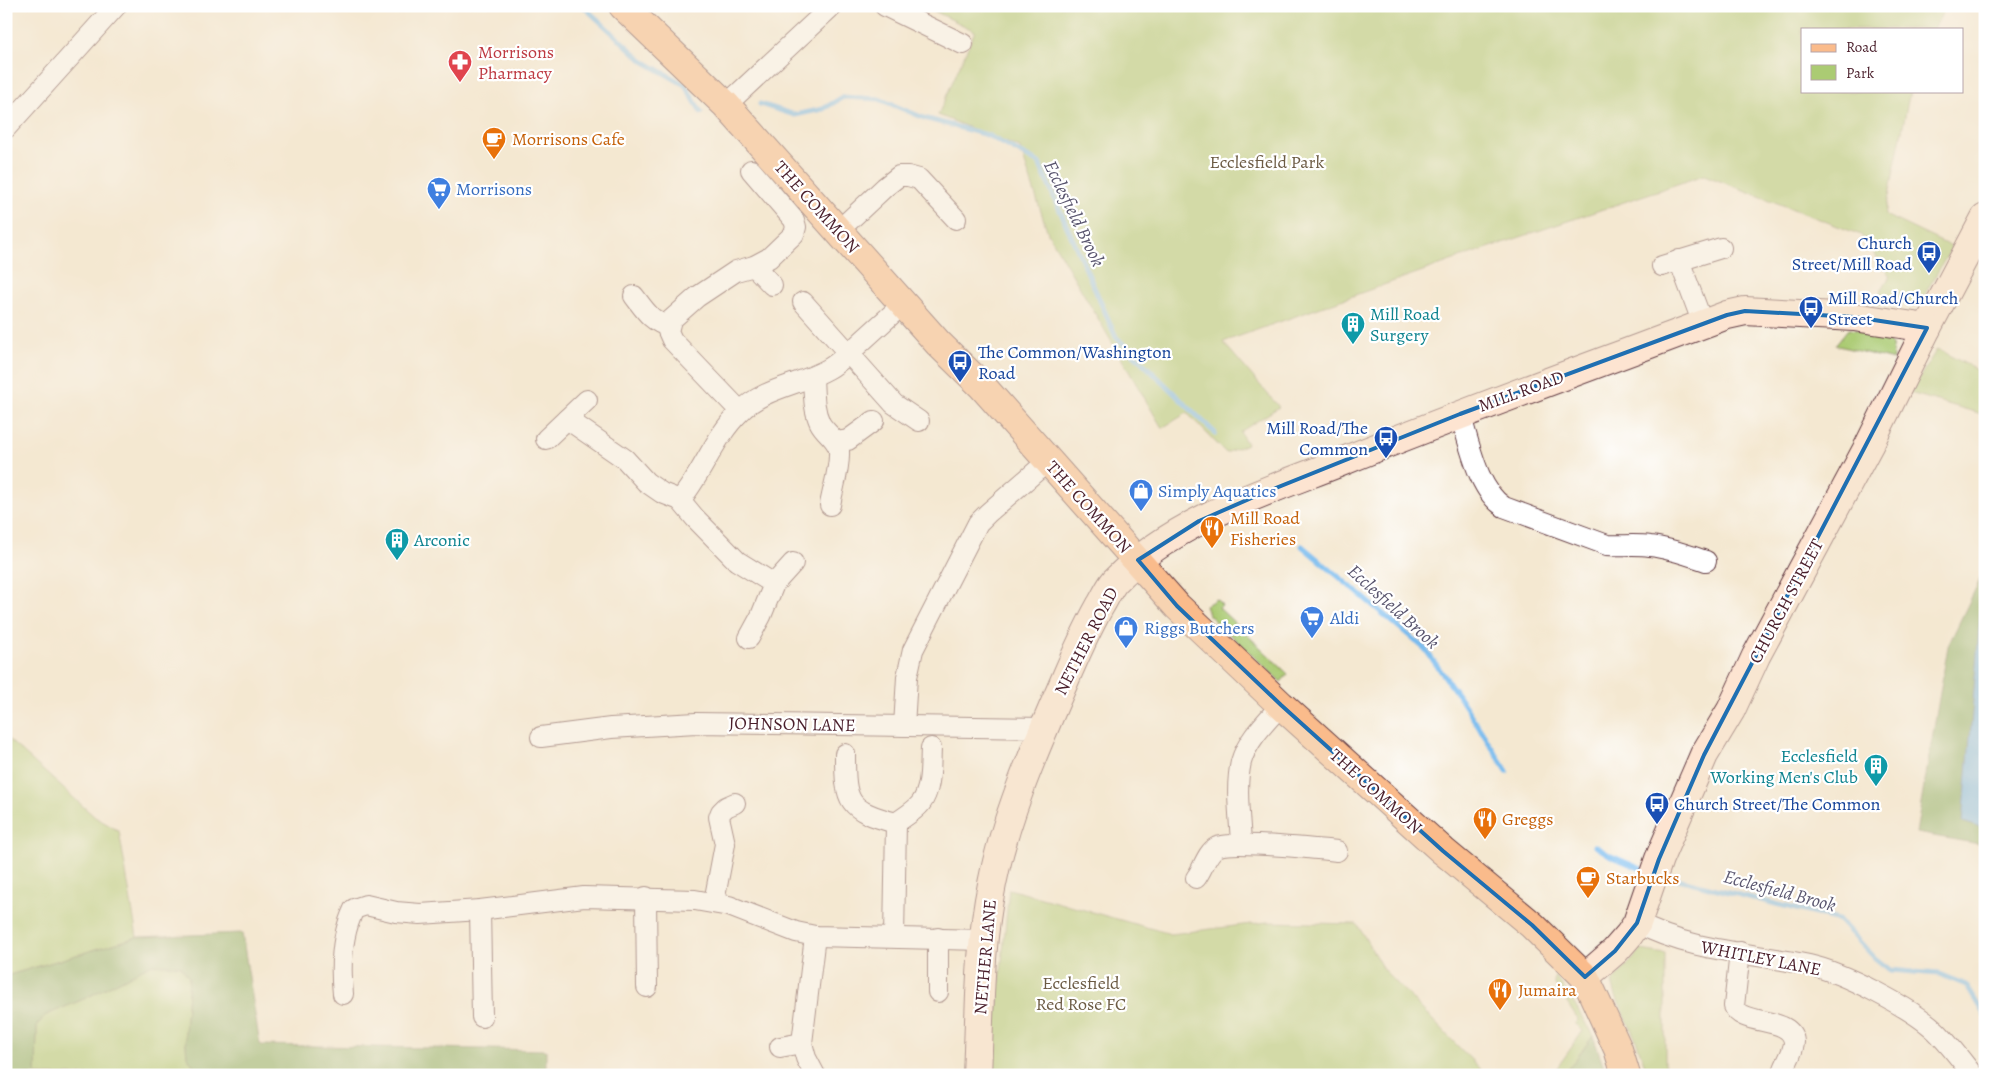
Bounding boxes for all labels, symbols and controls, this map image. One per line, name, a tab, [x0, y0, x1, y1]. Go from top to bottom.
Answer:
legend	[1801, 28, 1964, 92]
text: Road	[1846, 37, 1878, 57]
place label: Morrisons Pharmacy	[478, 40, 554, 85]
pharmacy icon: Morrisons Pharmacy	[447, 49, 473, 83]
text: Park	[1846, 63, 1875, 83]
cafe icon: Morrisons Cafe	[481, 126, 507, 160]
place label: Morrisons Cafe	[512, 127, 625, 151]
park label: Ecclesfield Park	[1210, 150, 1325, 174]
street label: THE COMMON	[769, 156, 865, 258]
water label: Ecclesfield Brook	[1037, 156, 1111, 271]
supermarket icon: Morrisons	[426, 176, 452, 210]
place label: Morrisons	[456, 177, 532, 201]
place label: Church Street/Mill Road	[1792, 231, 1912, 276]
bus stop icon: Church Street/Mill Road	[1916, 240, 1942, 274]
place label: Mill Road/Church Street	[1828, 286, 1959, 331]
bus stop icon: Mill Road/Church Street	[1798, 295, 1824, 329]
place label: Mill Road Surgery	[1370, 302, 1440, 347]
building icon: Mill Road Surgery	[1340, 311, 1366, 345]
place label: The Common/Washington Road	[978, 340, 1171, 385]
bus stop icon: The Common/Washington Road	[947, 349, 973, 383]
street label: MILL ROAD	[1475, 364, 1567, 418]
place label: Mill Road/The Common	[1266, 416, 1368, 461]
bus stop icon: Mill Road/The Common	[1373, 425, 1399, 459]
street label: THE COMMON	[1041, 456, 1137, 558]
shop icon: Simply Aquatics	[1128, 478, 1154, 512]
place label: Simply Aquatics	[1158, 479, 1276, 503]
place label: Mill Road Fisheries	[1230, 506, 1300, 551]
restaurant icon: Mill Road Fisheries	[1199, 515, 1225, 549]
building icon: Arconic	[384, 527, 410, 561]
place label: Arconic	[413, 528, 470, 552]
street label: CHURCH STREET	[1743, 534, 1829, 667]
water label: Ecclesfield Brook	[1342, 558, 1445, 655]
street label: NETHER ROAD	[1048, 583, 1124, 699]
supermarket icon: Aldi	[1299, 605, 1325, 639]
place label: Aldi	[1329, 606, 1359, 630]
shop icon: Riggs Butchers	[1113, 615, 1139, 649]
place label: Riggs Butchers	[1144, 616, 1255, 640]
street label: JOHNSON LANE	[728, 711, 856, 737]
street label: THE COMMON	[1325, 743, 1427, 839]
place label: Ecclesfield Working Men's Club	[1709, 744, 1858, 789]
building icon: Ecclesfield Working Men's Club	[1863, 753, 1889, 787]
bus stop icon: Church Street/The Common	[1644, 791, 1670, 825]
place label: Church Street/The Common	[1674, 792, 1881, 816]
restaurant icon: Greggs	[1472, 806, 1498, 840]
place label: Greggs	[1502, 807, 1554, 831]
water label: Ecclesfield Brook	[1721, 863, 1839, 918]
cafe icon: Starbucks	[1575, 865, 1601, 899]
place label: Starbucks	[1606, 866, 1679, 890]
street label: NETHER LANE	[968, 898, 1002, 1016]
street label: WHITLEY LANE	[1698, 934, 1823, 981]
park label: Ecclesfield Red Rose FC	[1036, 971, 1126, 1016]
restaurant icon: Jumaira	[1487, 977, 1513, 1011]
place label: Jumaira	[1518, 978, 1577, 1002]

